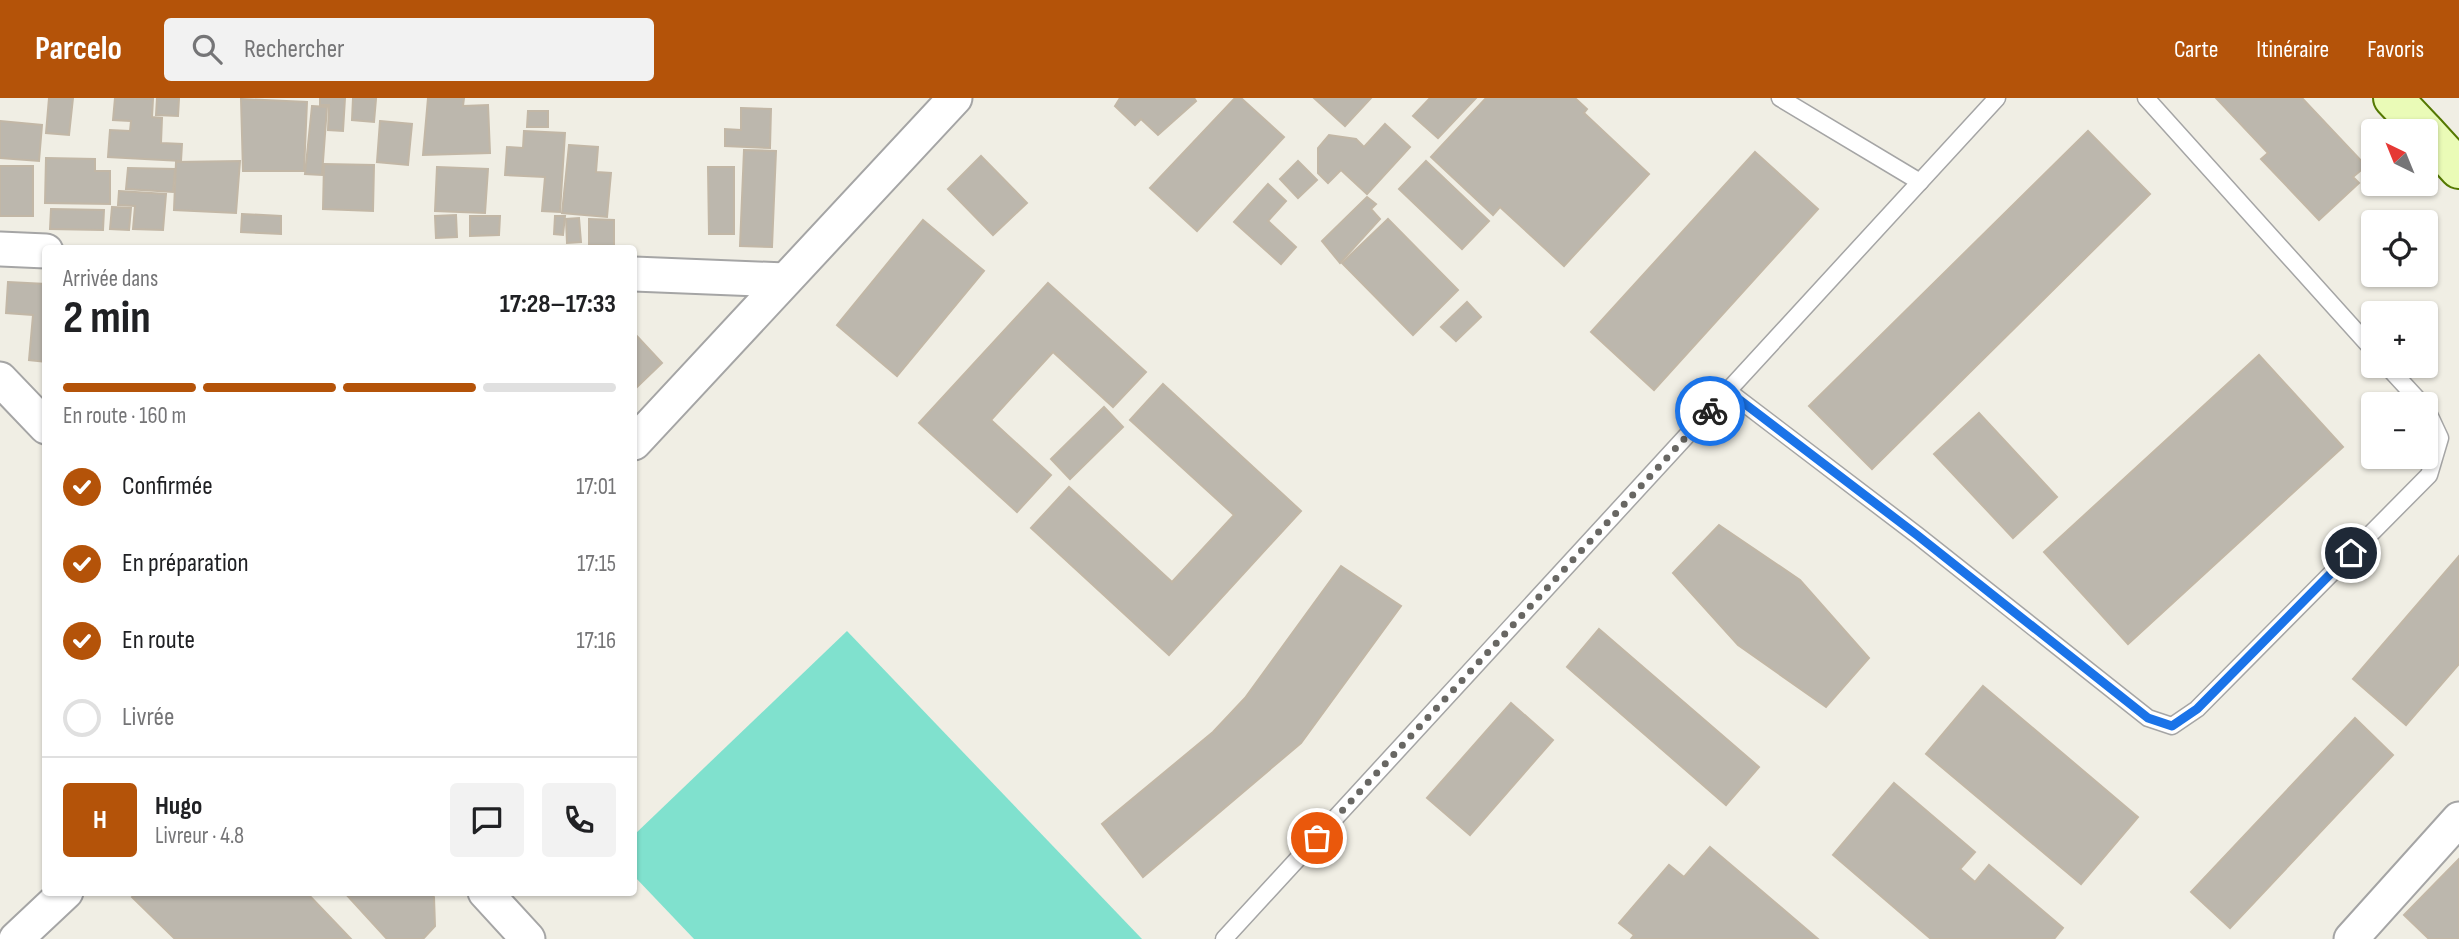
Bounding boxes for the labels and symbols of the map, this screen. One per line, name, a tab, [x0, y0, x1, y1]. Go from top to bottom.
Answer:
north arrow	[2361, 119, 2438, 196]
courier	[1675, 376, 1745, 446]
pin	[2321, 523, 2381, 583]
pin	[1287, 808, 1347, 868]

